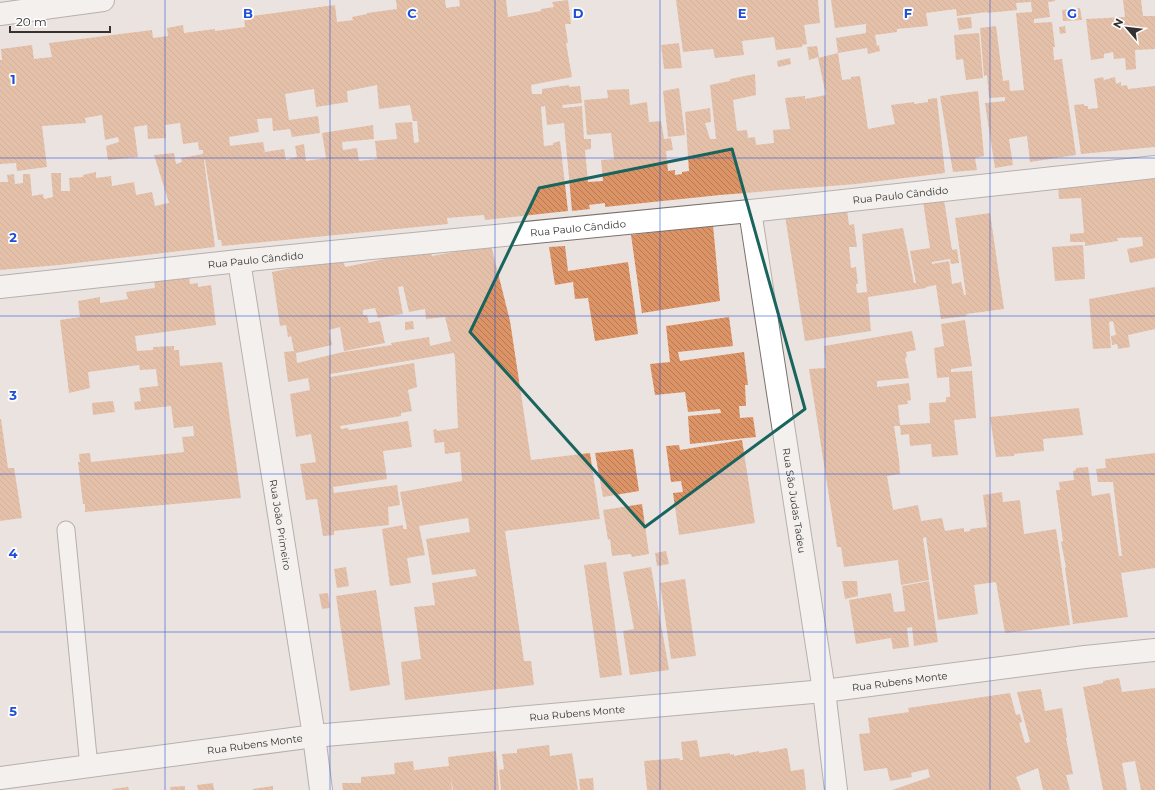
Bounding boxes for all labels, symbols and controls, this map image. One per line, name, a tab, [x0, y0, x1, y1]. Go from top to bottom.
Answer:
text: B	[243, 5, 253, 21]
text: C	[407, 5, 417, 21]
text: D	[573, 5, 584, 21]
text: E	[738, 5, 747, 21]
text: F	[904, 5, 912, 21]
text: G	[1067, 5, 1077, 21]
scale bar	[10, 8, 110, 34]
north arrow	[1107, 8, 1147, 48]
text: 20 m	[16, 14, 47, 29]
text: N	[1110, 16, 1126, 31]
text: 1	[10, 71, 16, 87]
street label: Rua Paulo Cândido	[852, 183, 949, 206]
street label: Rua Paulo Cândido	[530, 217, 626, 239]
text: 2	[9, 229, 17, 245]
street label: Rua Paulo Cândido	[207, 248, 304, 271]
text: 3	[8, 387, 17, 403]
street label: Rua São Judas Tadeu	[780, 447, 809, 554]
street label: Rua João Primeiro	[267, 478, 294, 571]
text: 4	[9, 545, 18, 561]
street label: Rua Rubens Monte	[851, 669, 948, 694]
street label: Rua Rubens Monte	[529, 702, 626, 723]
text: 5	[9, 703, 17, 719]
street label: Rua Rubens Monte	[206, 731, 303, 757]

